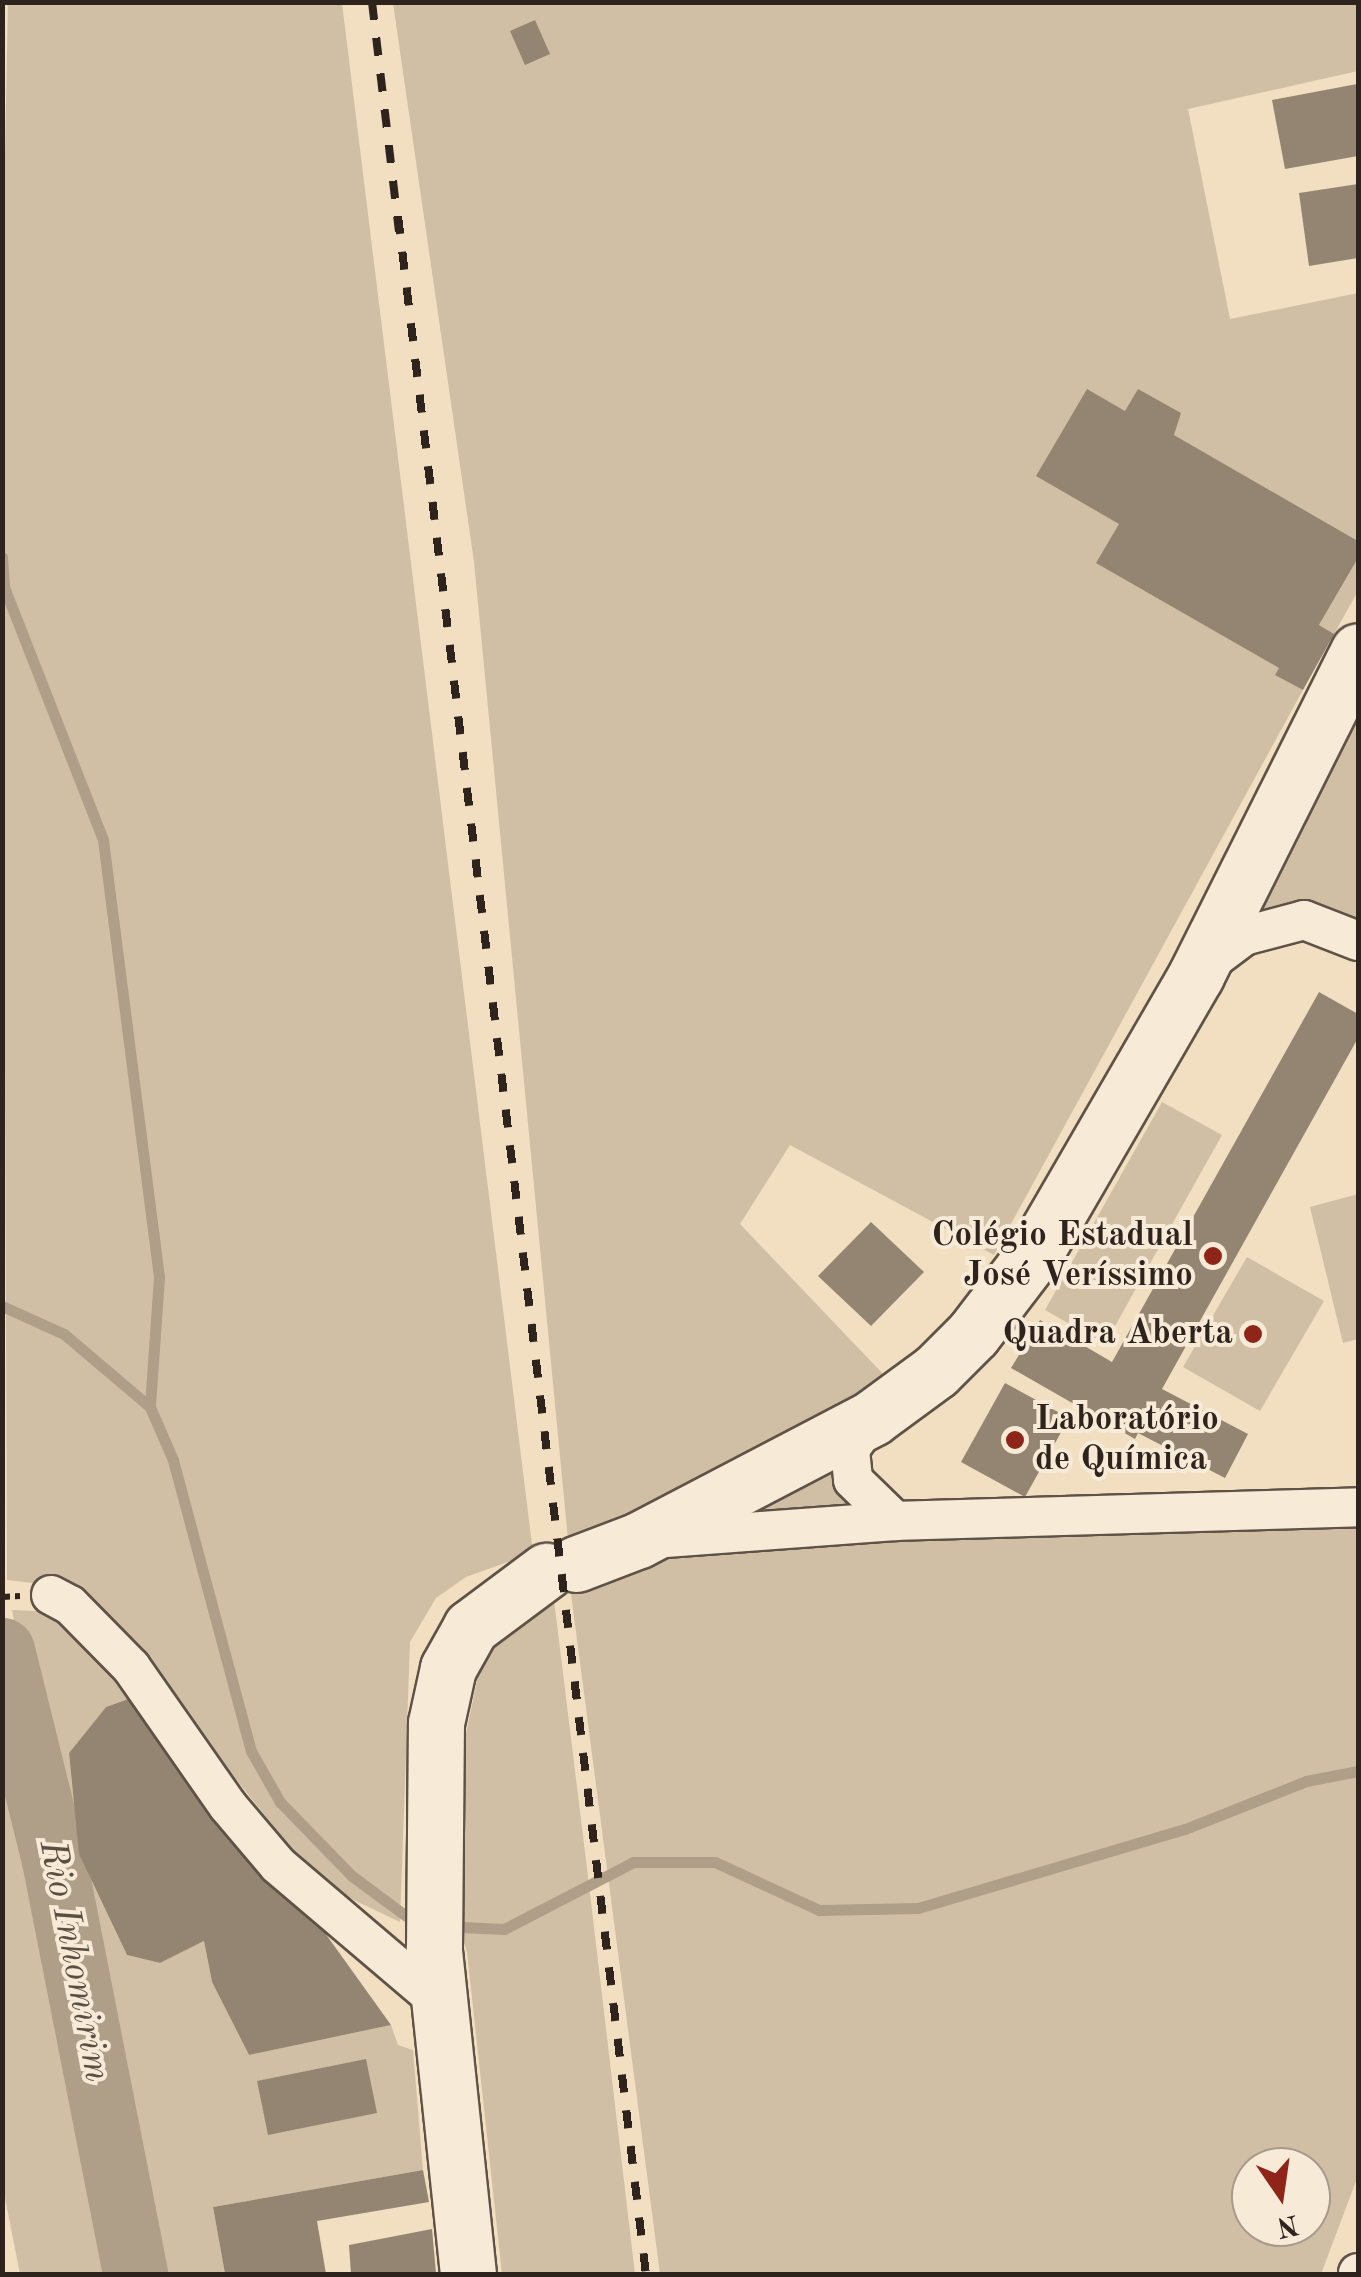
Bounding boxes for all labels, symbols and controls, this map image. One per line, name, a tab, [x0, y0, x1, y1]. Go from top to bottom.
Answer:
place label: Colégio Estadual José Veríssimo	[931, 1215, 1193, 1297]
marker: Colégio Estadual José Veríssimo	[1202, 1245, 1224, 1267]
place label: Quadra Aberta	[1002, 1313, 1233, 1355]
marker: Quadra Aberta	[1242, 1323, 1264, 1345]
place label: Laboratório de Química	[1035, 1399, 1219, 1481]
marker: Laboratório de Química	[1004, 1429, 1026, 1451]
water label: Rio Inhomirim	[27, 1836, 119, 2086]
north arrow	[1231, 2147, 1331, 2247]
text: N	[1274, 2208, 1301, 2240]

